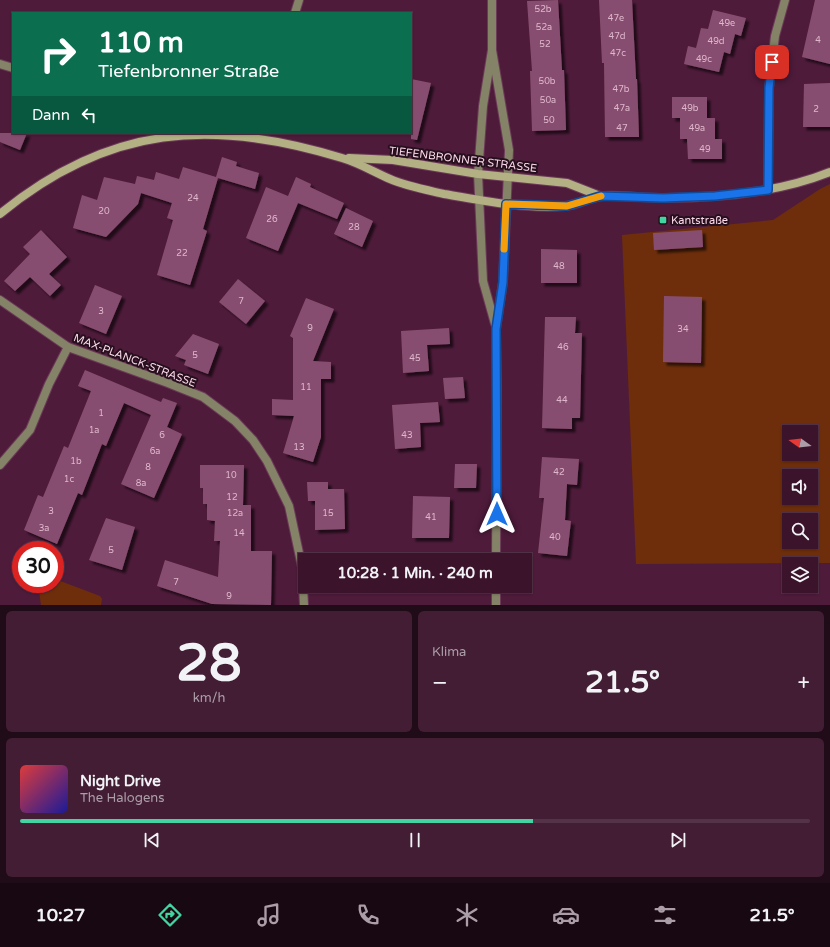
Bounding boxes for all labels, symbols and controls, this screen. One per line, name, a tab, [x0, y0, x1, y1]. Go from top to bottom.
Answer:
house number: 52b	[535, 4, 552, 15]
house number: 47e	[608, 13, 624, 24]
house number: 49e	[719, 18, 735, 29]
house number: 52a	[536, 22, 552, 33]
text: 110 m	[98, 26, 184, 60]
icon: right	[32, 28, 84, 80]
house number: 47d	[609, 31, 625, 42]
house number: 4	[815, 35, 821, 46]
house number: 49d	[708, 36, 724, 47]
house number: 52	[539, 39, 551, 50]
pin	[755, 45, 789, 79]
house number: 47c	[610, 48, 626, 59]
icon: arrive	[761, 51, 783, 73]
house number: 49c	[696, 54, 712, 65]
text: Tiefenbronner Straße	[98, 60, 279, 82]
house number: 50b	[539, 76, 556, 87]
house number: 47b	[613, 84, 630, 95]
house number: 50a	[540, 95, 556, 106]
house number: 47a	[614, 103, 630, 114]
house number: 49b	[682, 103, 699, 114]
icon: left	[78, 104, 100, 126]
house number: 2	[813, 104, 819, 115]
text: Dann	[32, 106, 70, 124]
house number: 50	[543, 115, 555, 126]
house number: 47	[616, 123, 628, 134]
house number: 49a	[689, 123, 705, 134]
street label: TIEFENBRONNER STRASSE	[388, 144, 538, 175]
house number: 49	[699, 144, 711, 155]
house number: 24	[187, 193, 199, 204]
house number: 20	[98, 206, 110, 217]
house number: 26	[266, 214, 278, 225]
place label: Kantstraße	[671, 214, 728, 227]
marker: Kantstraße	[658, 215, 668, 225]
house number: 28	[348, 222, 360, 233]
house number: 22	[176, 248, 188, 259]
house number: 48	[553, 261, 565, 272]
house number: 7	[238, 296, 244, 307]
house number: 3	[98, 306, 104, 317]
house number: 9	[307, 323, 313, 334]
house number: 34	[677, 324, 689, 335]
street label: MAX-PLANCK-STRASSE	[72, 331, 198, 390]
house number: 46	[557, 342, 569, 353]
house number: 5	[192, 350, 198, 361]
house number: 45	[409, 353, 421, 364]
house number: 11	[300, 382, 312, 393]
house number: 44	[556, 395, 568, 406]
house number: 1	[98, 408, 104, 419]
house number: 1a	[89, 425, 99, 436]
north arrow	[782, 425, 818, 461]
map controls	[782, 425, 818, 593]
house number: 6	[159, 430, 165, 441]
house number: 43	[401, 430, 413, 441]
house number: 13	[293, 442, 305, 453]
house number: 6a	[150, 446, 160, 457]
house number: 1b	[70, 456, 82, 467]
house number: 8	[145, 462, 151, 473]
house number: 42	[553, 467, 565, 478]
button: sound	[782, 469, 818, 505]
house number: 10	[225, 470, 237, 481]
house number: 1c	[64, 474, 74, 485]
house number: 8a	[136, 478, 146, 489]
house number: 12	[226, 492, 238, 503]
position arrow	[476, 493, 518, 535]
house number: 3	[48, 506, 54, 517]
house number: 12a	[227, 508, 243, 519]
house number: 15	[322, 508, 334, 519]
house number: 41	[425, 512, 437, 523]
button: search	[782, 513, 818, 549]
house number: 3a	[39, 523, 49, 534]
house number: 14	[233, 528, 245, 539]
house number: 40	[549, 532, 561, 543]
speed limit sign: 30	[12, 541, 64, 593]
house number: 5	[108, 545, 114, 556]
button: layers	[782, 557, 818, 593]
text: 10:28 · 1 Min. · 240 m	[337, 564, 493, 582]
house number: 7	[173, 577, 179, 588]
house number: 9	[226, 591, 232, 602]
text: 28	[176, 632, 242, 695]
text: Klima	[432, 644, 466, 660]
text: 21.5°	[585, 664, 660, 701]
text: −	[432, 670, 448, 696]
text: +	[798, 670, 810, 696]
text: km/h	[193, 690, 225, 706]
text: Night Drive	[80, 772, 161, 790]
text: The Halogens	[80, 790, 164, 806]
icon: previous	[141, 829, 163, 851]
icon: pause	[404, 829, 426, 851]
icon: next	[667, 829, 689, 851]
icon: directions	[156, 901, 184, 929]
icon: music	[255, 901, 283, 929]
icon: phone	[354, 901, 382, 929]
icon: climate	[453, 901, 481, 929]
icon: car	[552, 901, 580, 929]
icon: filters	[651, 901, 679, 929]
text: 10:27	[35, 904, 85, 926]
text: 21.5°	[749, 904, 795, 926]

